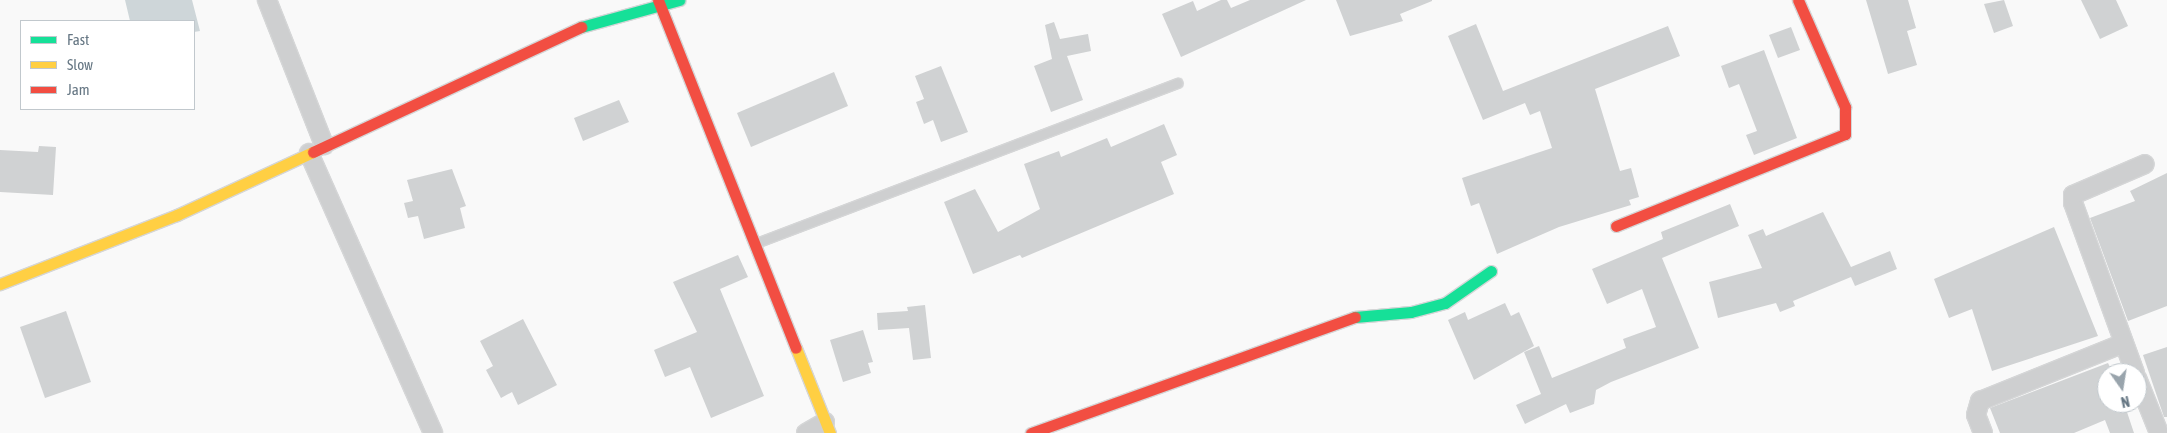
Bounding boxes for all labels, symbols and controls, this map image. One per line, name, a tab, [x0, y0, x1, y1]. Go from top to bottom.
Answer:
legend	[20, 20, 195, 110]
text: Fast	[67, 31, 89, 48]
text: Slow	[67, 56, 93, 73]
text: Jam	[67, 81, 90, 98]
north arrow	[2097, 363, 2147, 413]
text: N	[2119, 393, 2131, 410]

